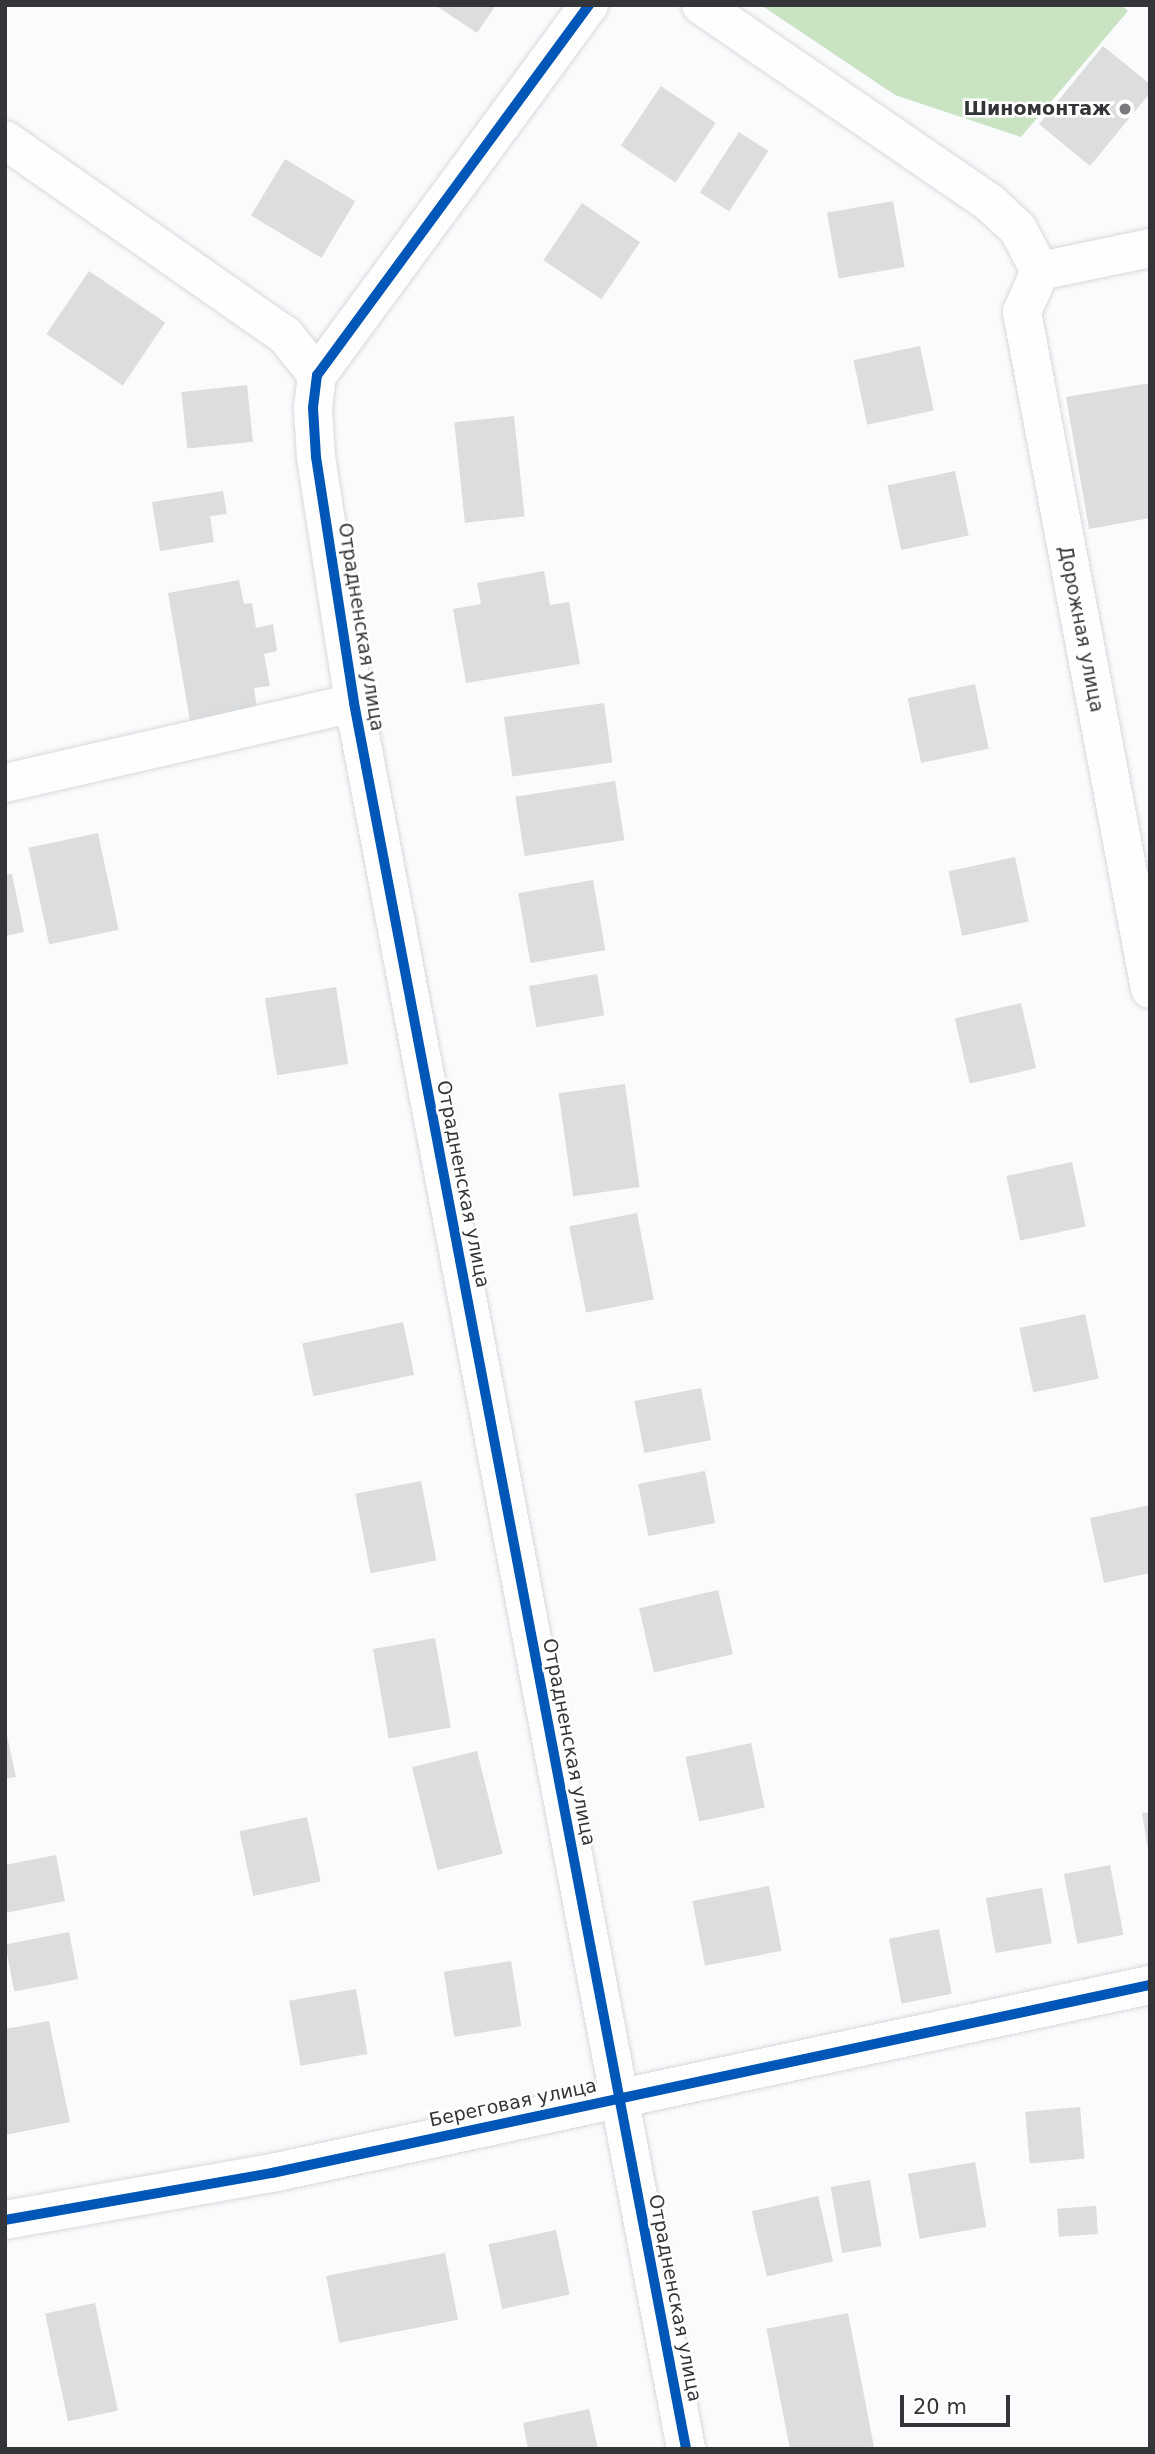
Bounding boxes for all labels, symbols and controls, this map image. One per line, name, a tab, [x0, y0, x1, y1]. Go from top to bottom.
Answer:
place label: Шиномонтаж	[964, 98, 1111, 120]
marker: Шиномонтаж	[1117, 101, 1133, 117]
street label: Отрадненская улица	[333, 521, 389, 733]
street label: Дорожная улица	[1054, 544, 1108, 714]
street label: Отрадненская улица	[432, 1078, 494, 1290]
street label: Отрадненская улица	[538, 1636, 600, 1848]
street label: Береговая улица	[427, 2074, 599, 2132]
street label: Отрадненская улица	[644, 2192, 706, 2404]
scale bar	[903, 2380, 1013, 2424]
text: 20 m	[913, 2395, 967, 2419]

